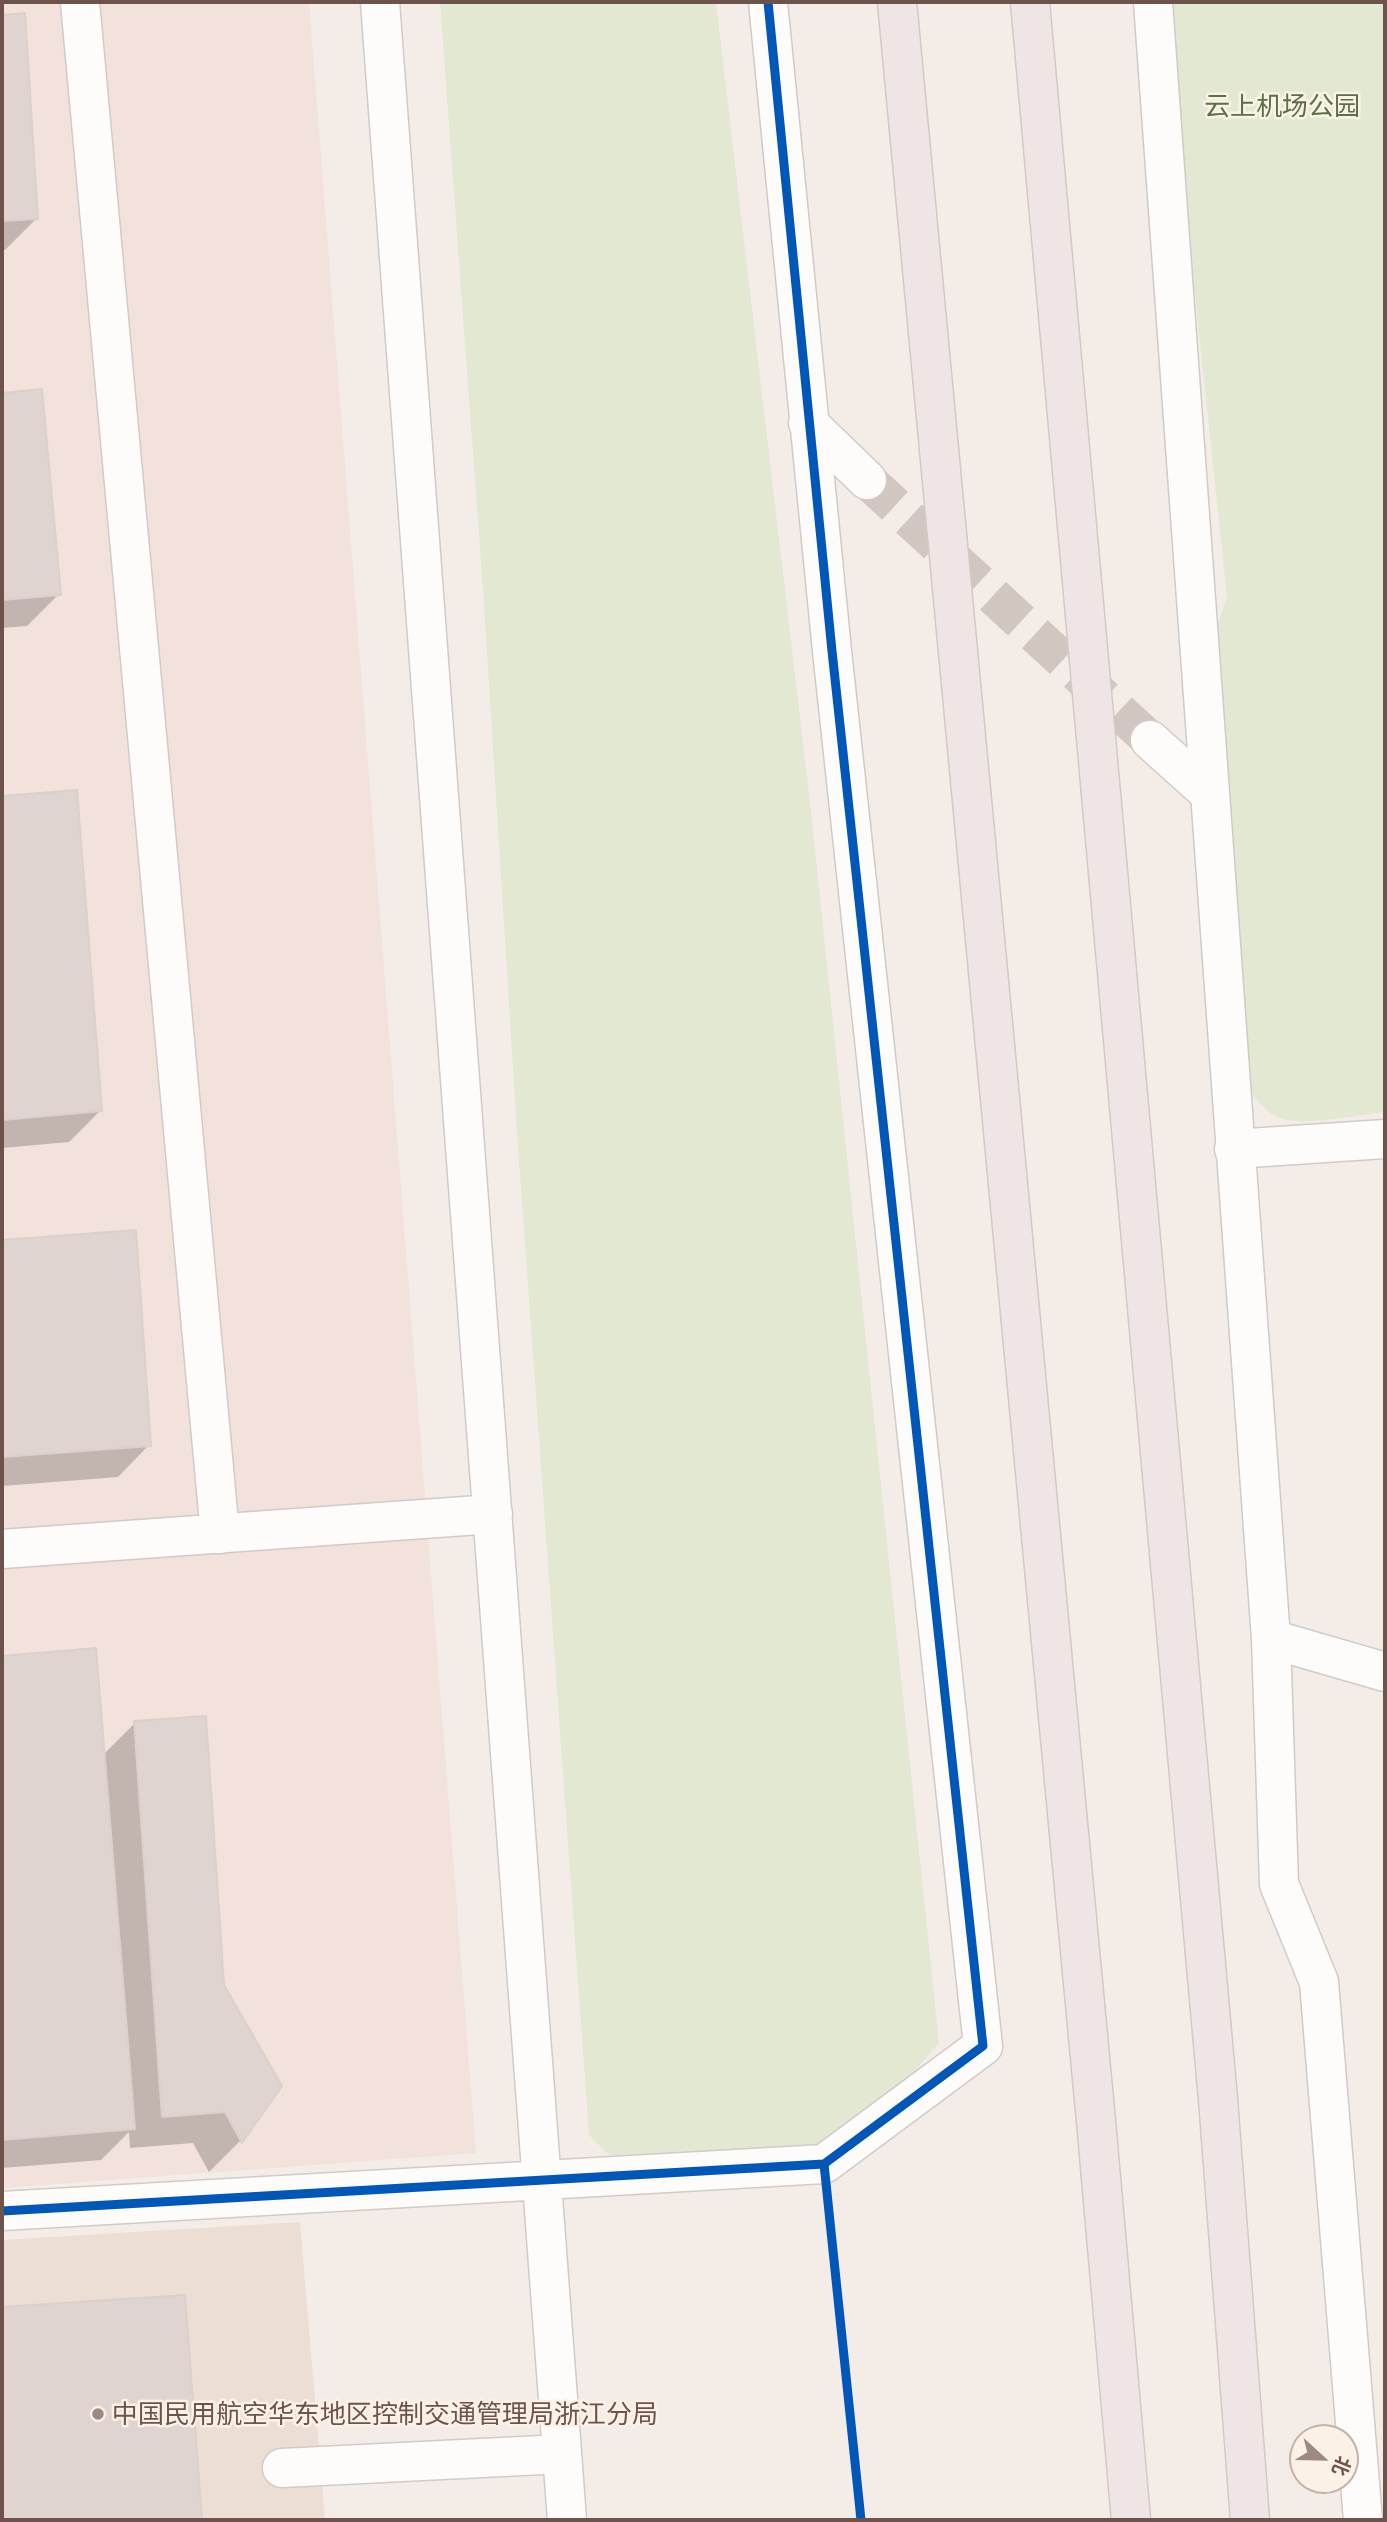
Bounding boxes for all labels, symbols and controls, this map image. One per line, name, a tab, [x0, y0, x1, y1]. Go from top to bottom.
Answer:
park label: 云上机场公园	[1204, 90, 1360, 122]
place label: 中国民用航空华东地区控制交通管理局浙江分局	[112, 2398, 658, 2430]
marker: 中国民用航空华东地区控制交通管理局浙江分局	[90, 2406, 106, 2422]
north arrow	[1289, 2424, 1359, 2494]
text: 北	[1328, 2453, 1356, 2479]

